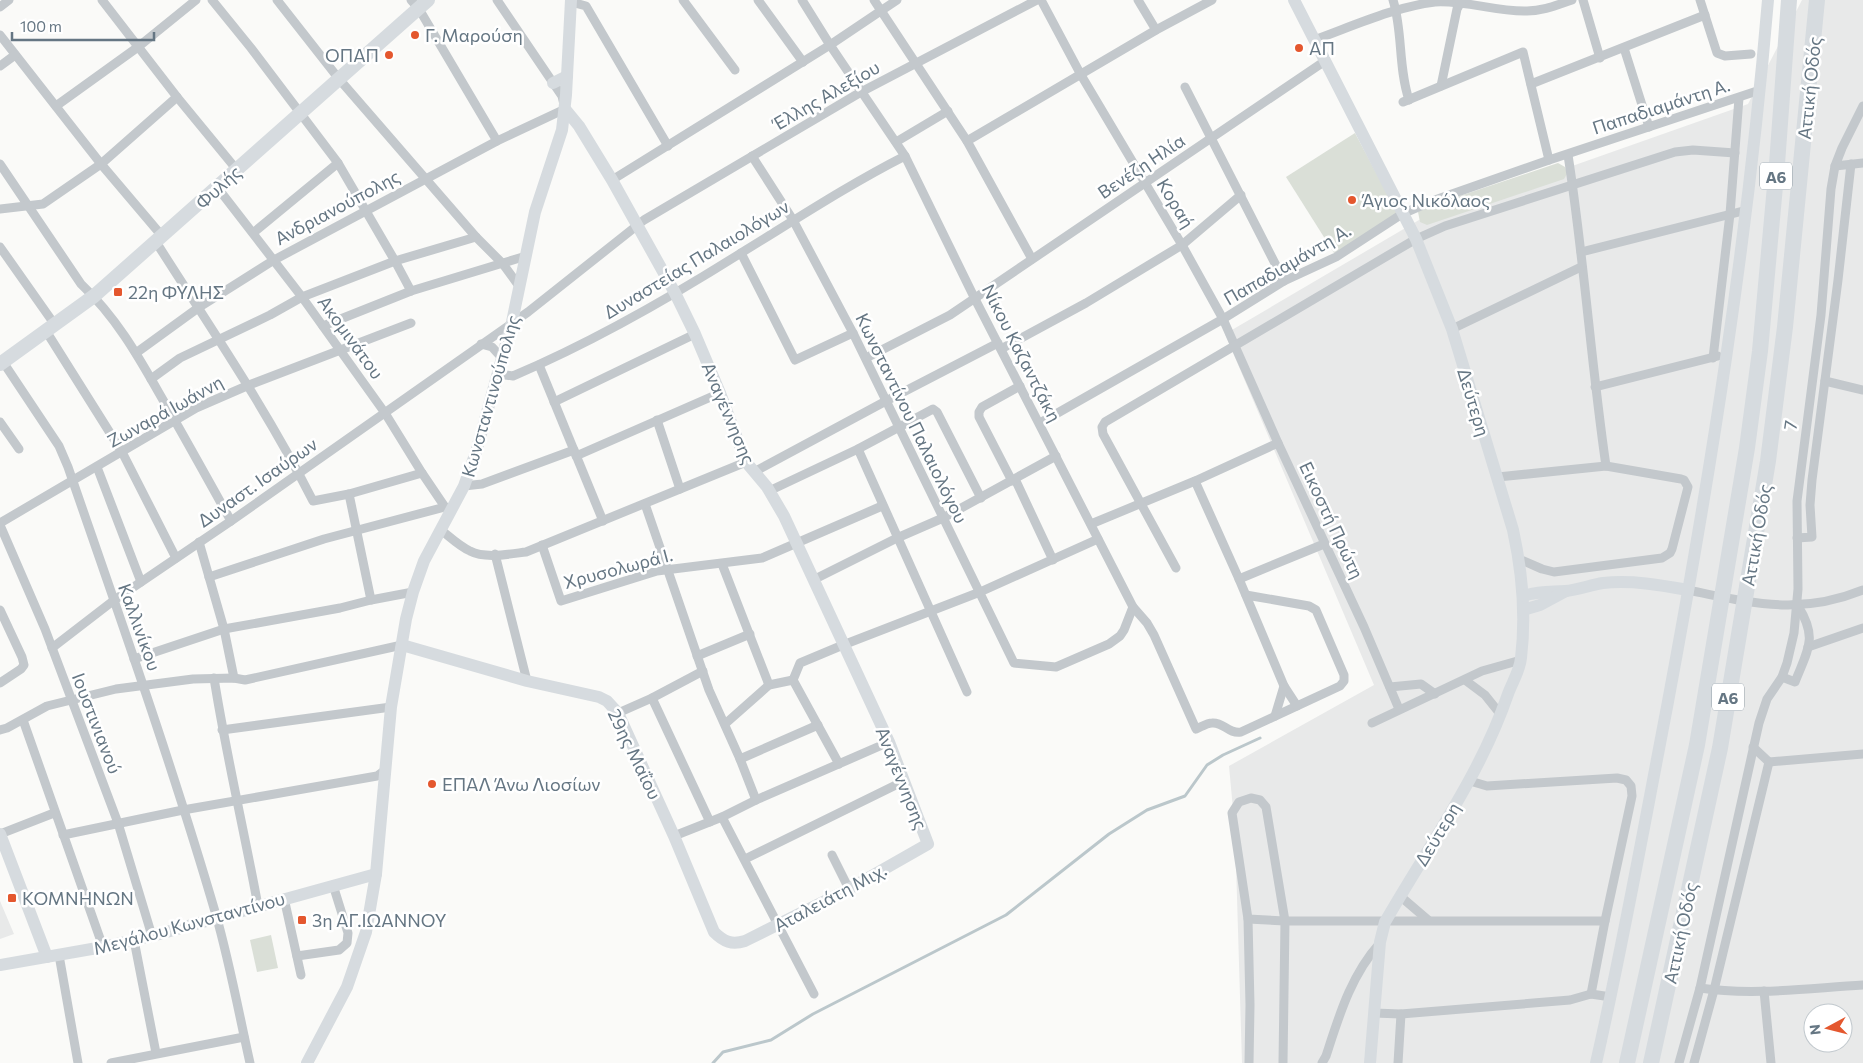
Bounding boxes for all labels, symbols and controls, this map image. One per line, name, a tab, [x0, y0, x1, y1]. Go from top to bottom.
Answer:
scale bar	[12, 10, 155, 42]
text: 100 m	[20, 17, 62, 35]
place label: Γ. Μαρούση	[425, 24, 523, 46]
marker: Γ. Μαρούση	[409, 29, 421, 41]
street label: Αττική Οδός	[1793, 35, 1825, 140]
place label: ΑΠ	[1309, 37, 1335, 59]
marker: ΑΠ	[1293, 42, 1305, 54]
place label: ΟΠΑΠ	[325, 44, 379, 66]
marker: ΟΠΑΠ	[383, 49, 395, 61]
street label: Έλλης Αλεξίου	[767, 56, 883, 135]
street label: Παπαδιαμάντη Α.	[1589, 73, 1733, 139]
street label: Βενέζη Ηλία	[1093, 129, 1189, 203]
street label: Φυλής	[191, 161, 245, 213]
road number: Α6	[1760, 162, 1792, 190]
street label: Ανδριανούπολης	[271, 165, 403, 249]
street label: Κοραή	[1153, 174, 1199, 232]
place label: Άγιος Νικόλαος	[1361, 189, 1490, 211]
marker: Άγιος Νικόλαος	[1346, 194, 1358, 206]
street label: Δυναστείας Παλαιολόγων	[599, 195, 793, 323]
street label: Παπαδιαμάντη Α.	[1219, 219, 1355, 309]
street label: Νίκου Καζαντζάκη	[978, 280, 1066, 426]
place label: 22η ΦΥΛΗΣ	[128, 281, 224, 303]
marker: 22η ΦΥΛΗΣ	[112, 286, 124, 298]
street label: Ακομινάτου	[313, 291, 389, 383]
street label: Κωνσταντίνου Παλαιολόγου	[852, 309, 972, 527]
street label: Κωνσταντινούπολης	[456, 312, 524, 480]
street label: Αναγέννησης	[698, 359, 760, 467]
street label: Δεύτερη	[1453, 365, 1495, 439]
street label: Ζωναρά Ιωάννη	[103, 370, 227, 452]
street label: 7	[1778, 419, 1802, 431]
street label: Δυναστ. Ισαύρων	[193, 433, 321, 531]
street label: Εικοστή Πρώτη	[1295, 458, 1369, 582]
street label: Αττική Οδός	[1736, 482, 1776, 588]
street label: Χρυσολωρά Ι.	[561, 543, 675, 593]
street label: Καλλινίκου	[114, 580, 166, 674]
street label: Ιουστινιανού	[68, 669, 126, 777]
road number: Α6	[1712, 684, 1744, 710]
street label: 29ης Μαΐου	[604, 705, 666, 803]
street label: Αναγέννησης	[871, 723, 933, 833]
place label: ΕΠΑΛ Άνω Λιοσίων	[442, 773, 600, 795]
marker: ΕΠΑΛ Άνω Λιοσίων	[426, 778, 438, 790]
street label: Δεύτερη	[1409, 798, 1465, 870]
street label: Αταλειάτη Μιχ.	[770, 858, 890, 936]
street label: Αττική Οδός	[1659, 880, 1702, 986]
place label: ΚΟΜΝΗΝΩΝ	[22, 887, 134, 909]
street label: Μεγάλου Κωνσταντίνου	[91, 887, 287, 959]
marker: ΚΟΜΝΗΝΩΝ	[6, 892, 18, 904]
place label: 3η ΑΓ.ΙΩΑΝΝΟΥ	[312, 909, 447, 931]
marker: 3η ΑΓ.ΙΩΑΝΝΟΥ	[296, 914, 308, 926]
north arrow	[1803, 1003, 1853, 1053]
text: N	[1806, 1023, 1824, 1036]

